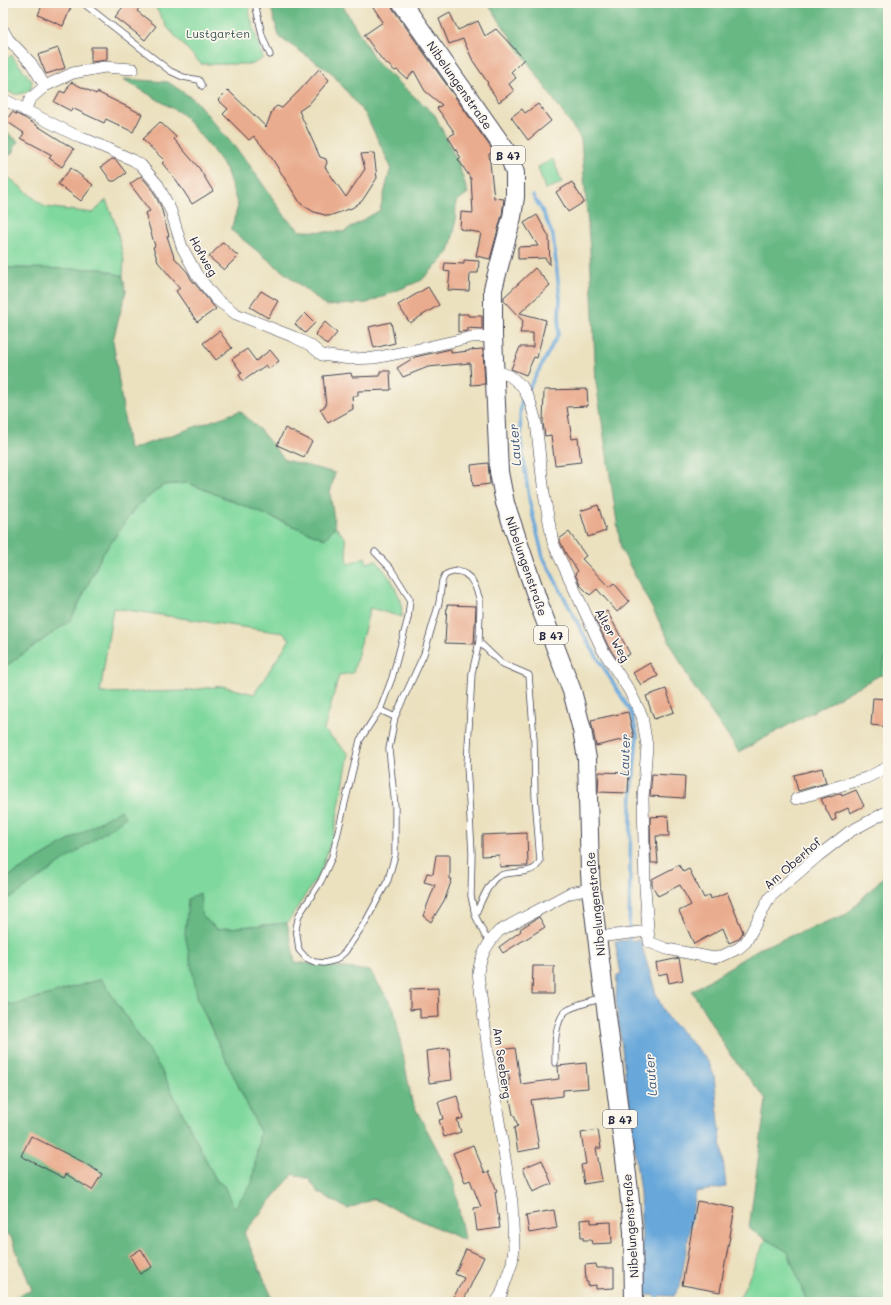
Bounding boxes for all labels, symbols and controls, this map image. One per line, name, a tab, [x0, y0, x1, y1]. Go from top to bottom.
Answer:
park label: Lustgarten	[186, 25, 250, 41]
street label: Nibelungenstraße	[423, 38, 497, 132]
road number: B 47	[491, 146, 525, 164]
street label: Hofweg	[186, 233, 222, 279]
water label: Lauter	[504, 423, 524, 467]
street label: Nibelungenstraße	[502, 514, 552, 618]
street label: Alter Weg	[592, 605, 634, 665]
road number: B 47	[534, 626, 568, 644]
water label: Lauter	[615, 733, 633, 776]
street label: Am Oberhof	[760, 834, 824, 892]
street label: Nibelungenstraße	[582, 851, 608, 957]
street label: Am Seeberg	[490, 1027, 516, 1099]
water label: Lauter	[640, 1053, 660, 1097]
road number: B 47	[603, 1110, 637, 1128]
street label: Nibelungenstraße	[618, 1173, 642, 1279]

